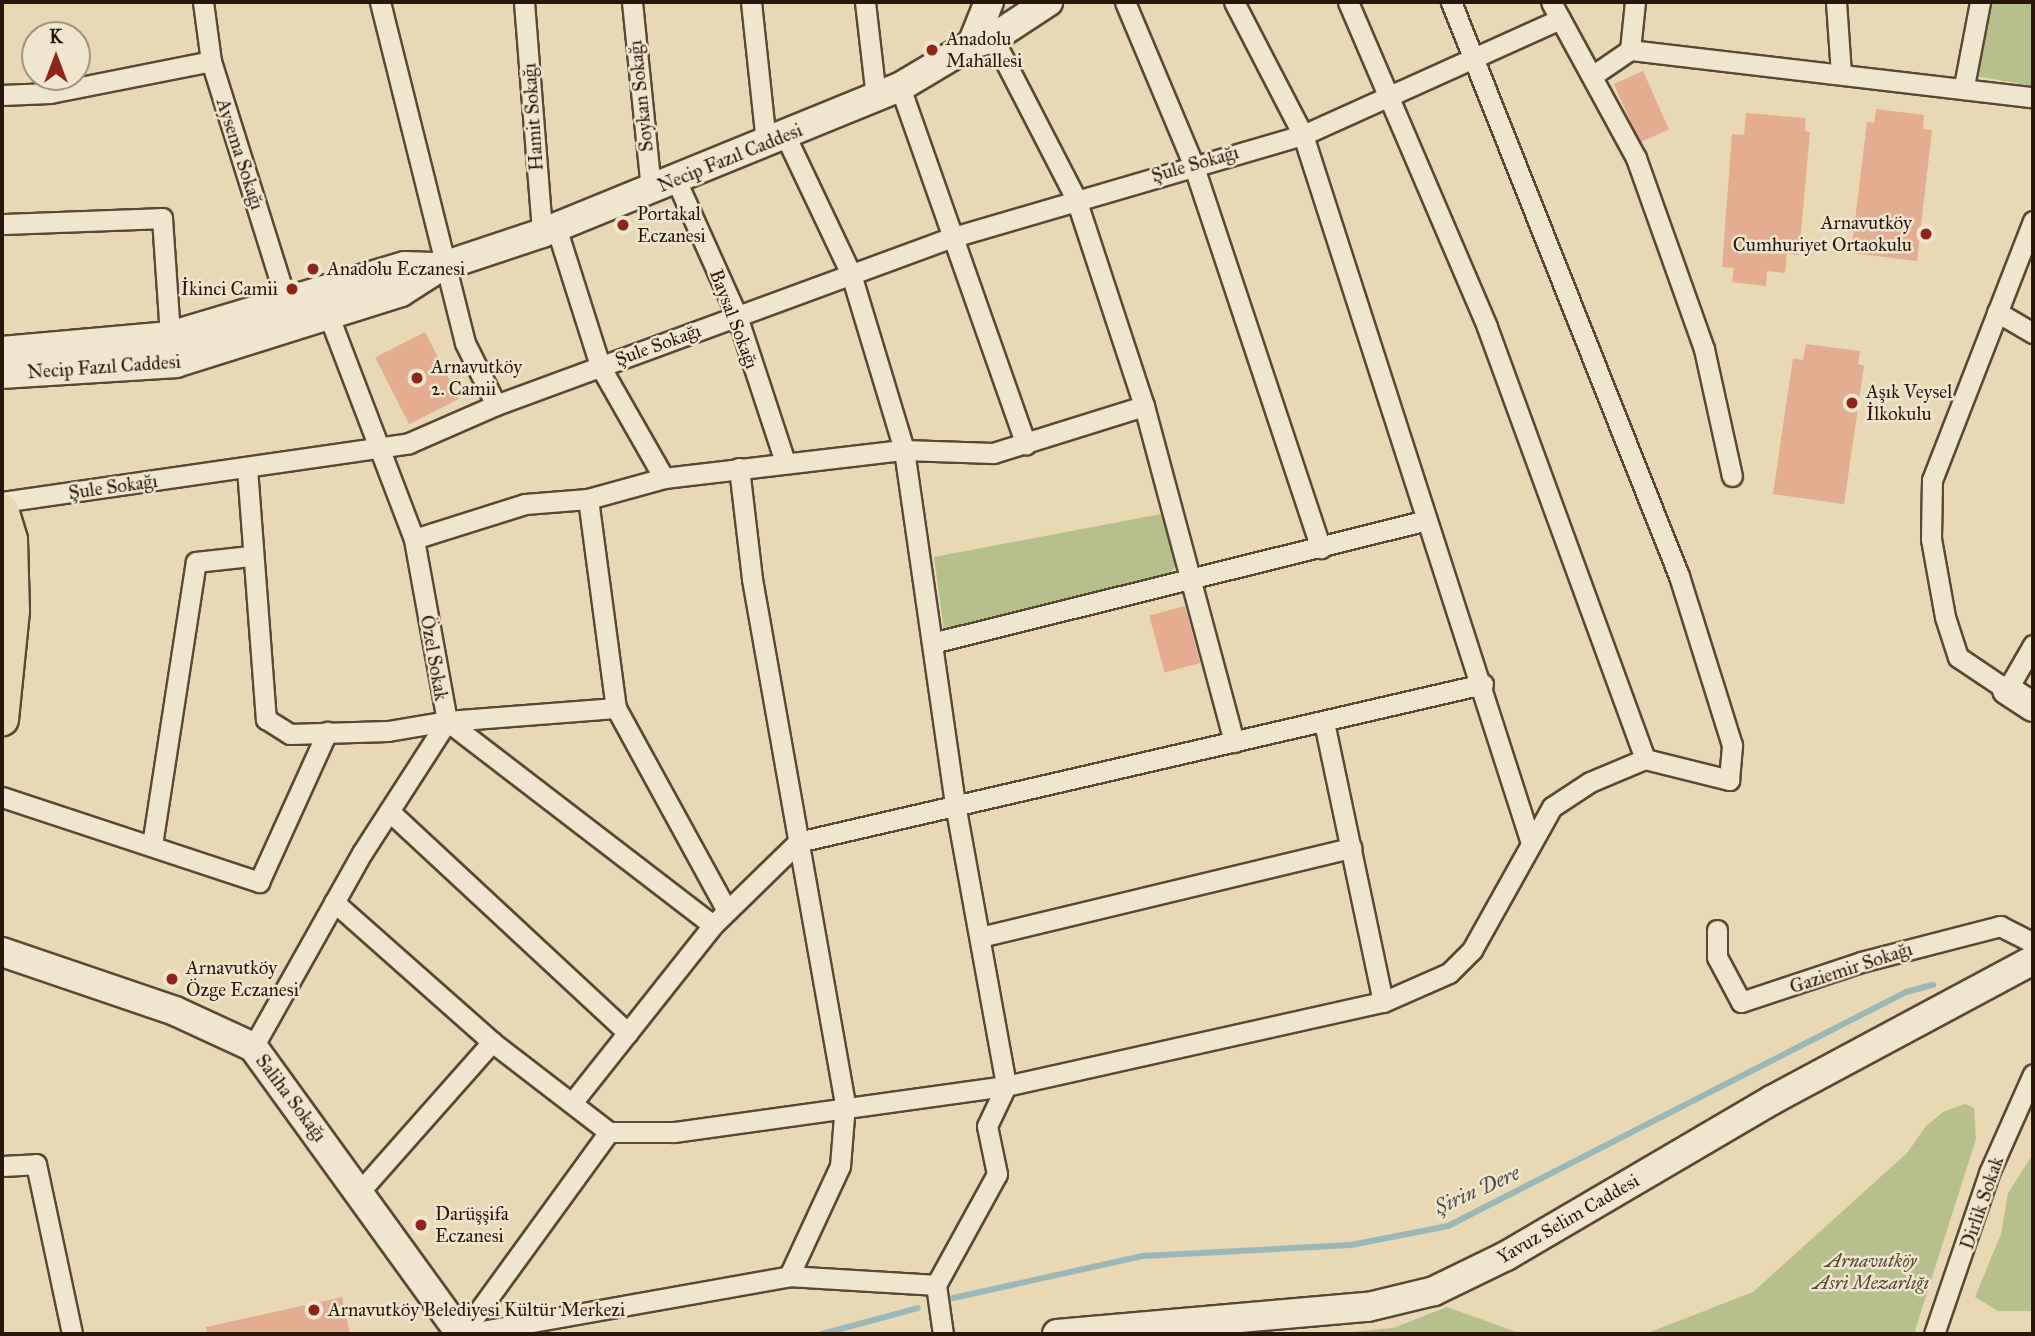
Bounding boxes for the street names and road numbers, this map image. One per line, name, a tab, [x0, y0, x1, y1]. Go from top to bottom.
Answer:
street label: Soykan Sokağı	[624, 39, 658, 153]
street label: Hamit Sokağı	[518, 62, 548, 172]
street label: Aysema Sokağı	[211, 96, 269, 212]
street label: Necip Fazıl Caddesi	[654, 119, 806, 197]
street label: Şule Sokağı	[1149, 141, 1241, 187]
street label: Baysal Sokağı	[705, 266, 763, 372]
street label: Şule Sokağı	[612, 319, 704, 371]
street label: Necip Fazıl Caddesi	[26, 350, 182, 384]
street label: Şule Sokağı	[67, 469, 159, 505]
street label: Özel Sokak	[415, 613, 453, 703]
street label: Gaziemir Sokağı	[1787, 937, 1915, 999]
street label: Saliha Sokağı	[251, 1050, 331, 1146]
street label: Dirlik Sokak	[1955, 1154, 2009, 1252]
street label: Yavuz Selim Caddesi	[1493, 1169, 1643, 1269]

